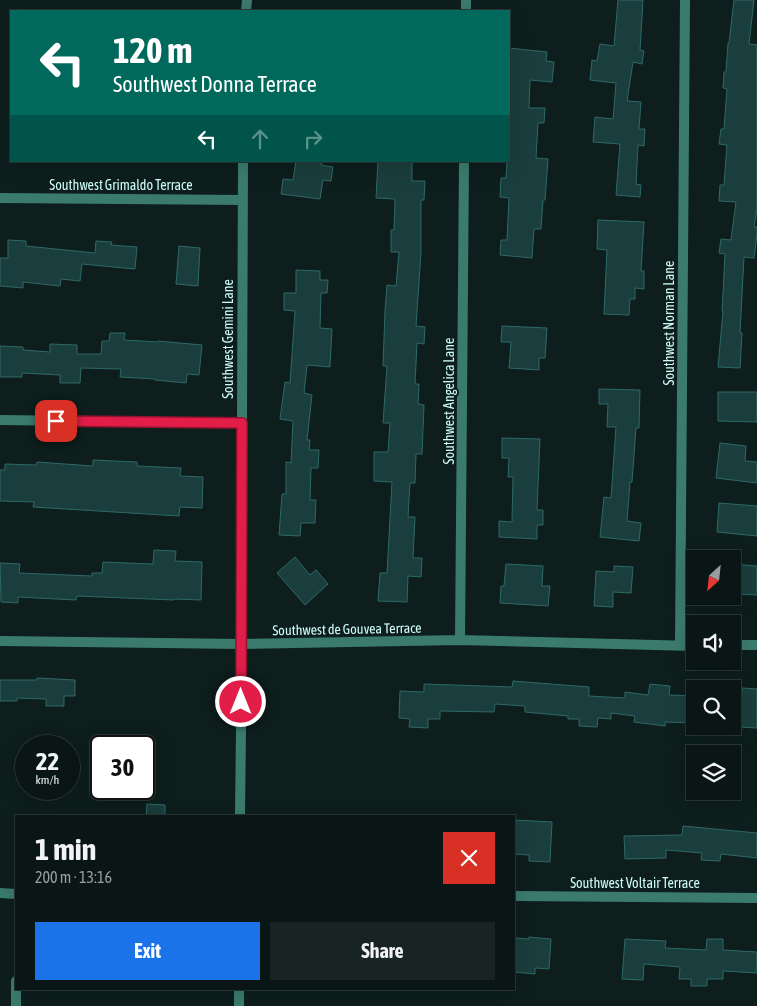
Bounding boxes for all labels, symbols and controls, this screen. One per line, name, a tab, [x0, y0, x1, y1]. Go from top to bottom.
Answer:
icon: left	[30, 30, 95, 95]
text: 120 m	[113, 30, 192, 70]
text: Southwest Donna Terrace	[113, 71, 317, 97]
icon: left	[193, 125, 221, 153]
icon: ahead	[246, 125, 274, 153]
icon: right	[299, 125, 327, 153]
street label: Southwest Grimaldo Terrace	[49, 177, 193, 193]
street label: Southwest Norman Lane	[661, 261, 677, 385]
street label: Southwest Gemini Lane	[220, 279, 236, 399]
street label: Southwest Angelica Lane	[441, 338, 457, 464]
pin	[35, 400, 77, 442]
icon: arrive	[42, 407, 70, 435]
north arrow	[686, 550, 741, 605]
map controls	[686, 550, 741, 800]
button: sound	[686, 615, 741, 670]
street label: Southwest de Gouvea Terrace	[272, 620, 422, 638]
position arrow	[214, 675, 266, 727]
button: search	[686, 680, 741, 735]
speed limit sign: 30	[90, 735, 155, 800]
button: layers	[686, 745, 741, 800]
text: 22	[36, 747, 59, 775]
text: km/h	[36, 773, 59, 787]
text: 1 min	[35, 832, 96, 866]
button: close	[443, 832, 495, 884]
text: 200 m · 13:16	[35, 868, 112, 886]
street label: Southwest Voltair Terrace	[570, 875, 700, 891]
button: Exit	[35, 922, 260, 980]
button: Share	[270, 922, 495, 980]

